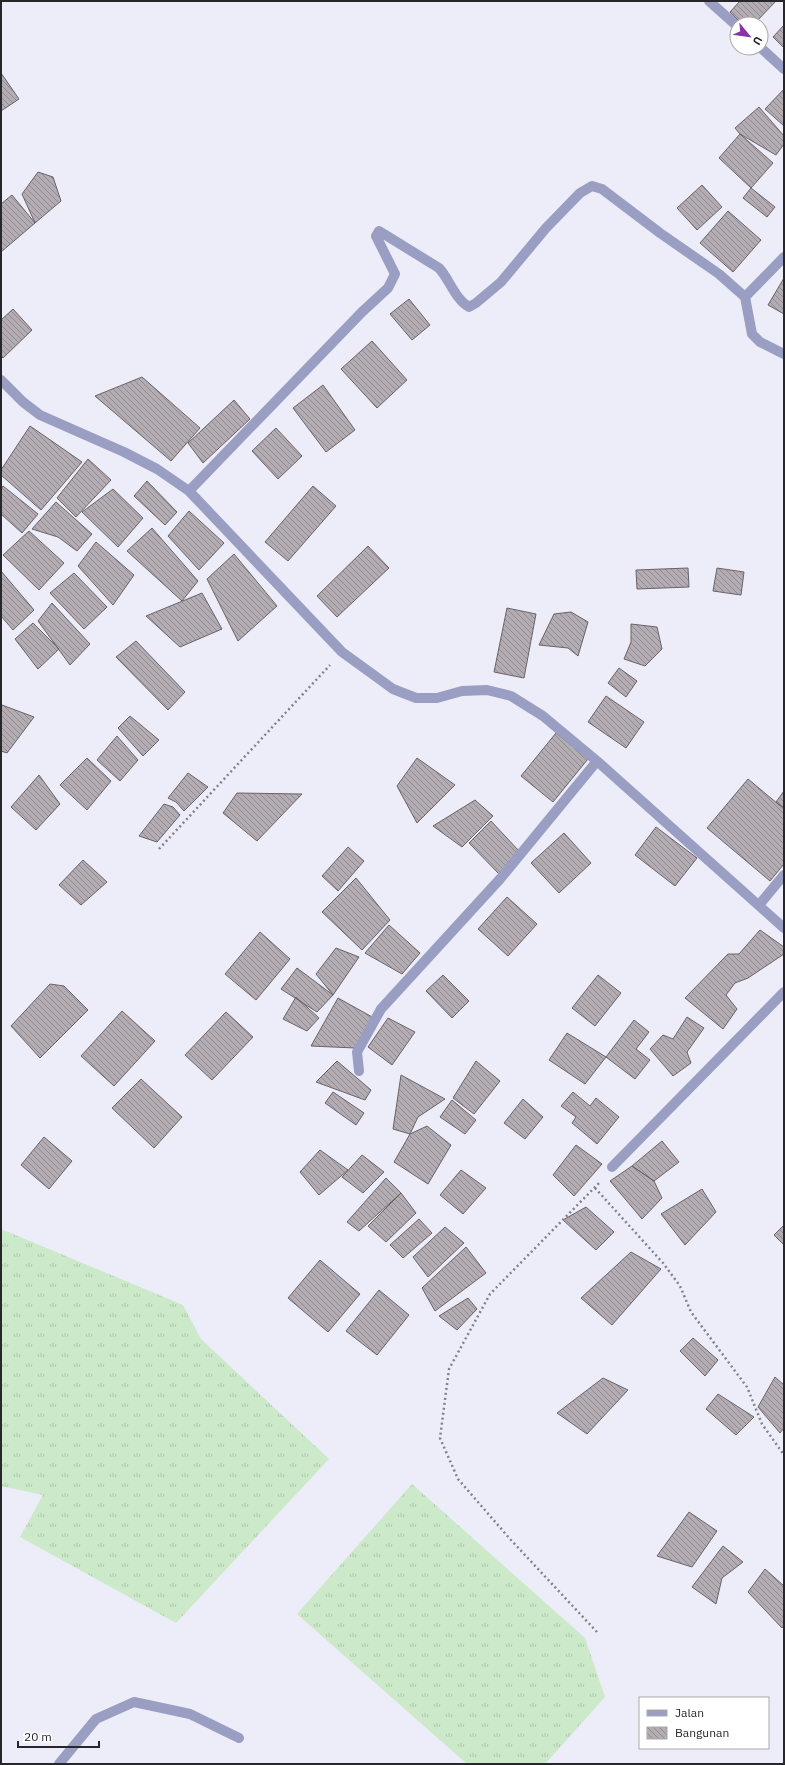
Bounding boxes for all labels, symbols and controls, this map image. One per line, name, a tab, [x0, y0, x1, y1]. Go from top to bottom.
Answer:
north arrow	[729, 16, 769, 56]
text: U	[750, 34, 766, 48]
legend	[639, 1697, 769, 1749]
text: Jalan	[675, 1705, 704, 1720]
scale bar	[18, 1723, 99, 1749]
text: Bangunan	[675, 1725, 729, 1740]
text: 20 m	[24, 1729, 52, 1744]

